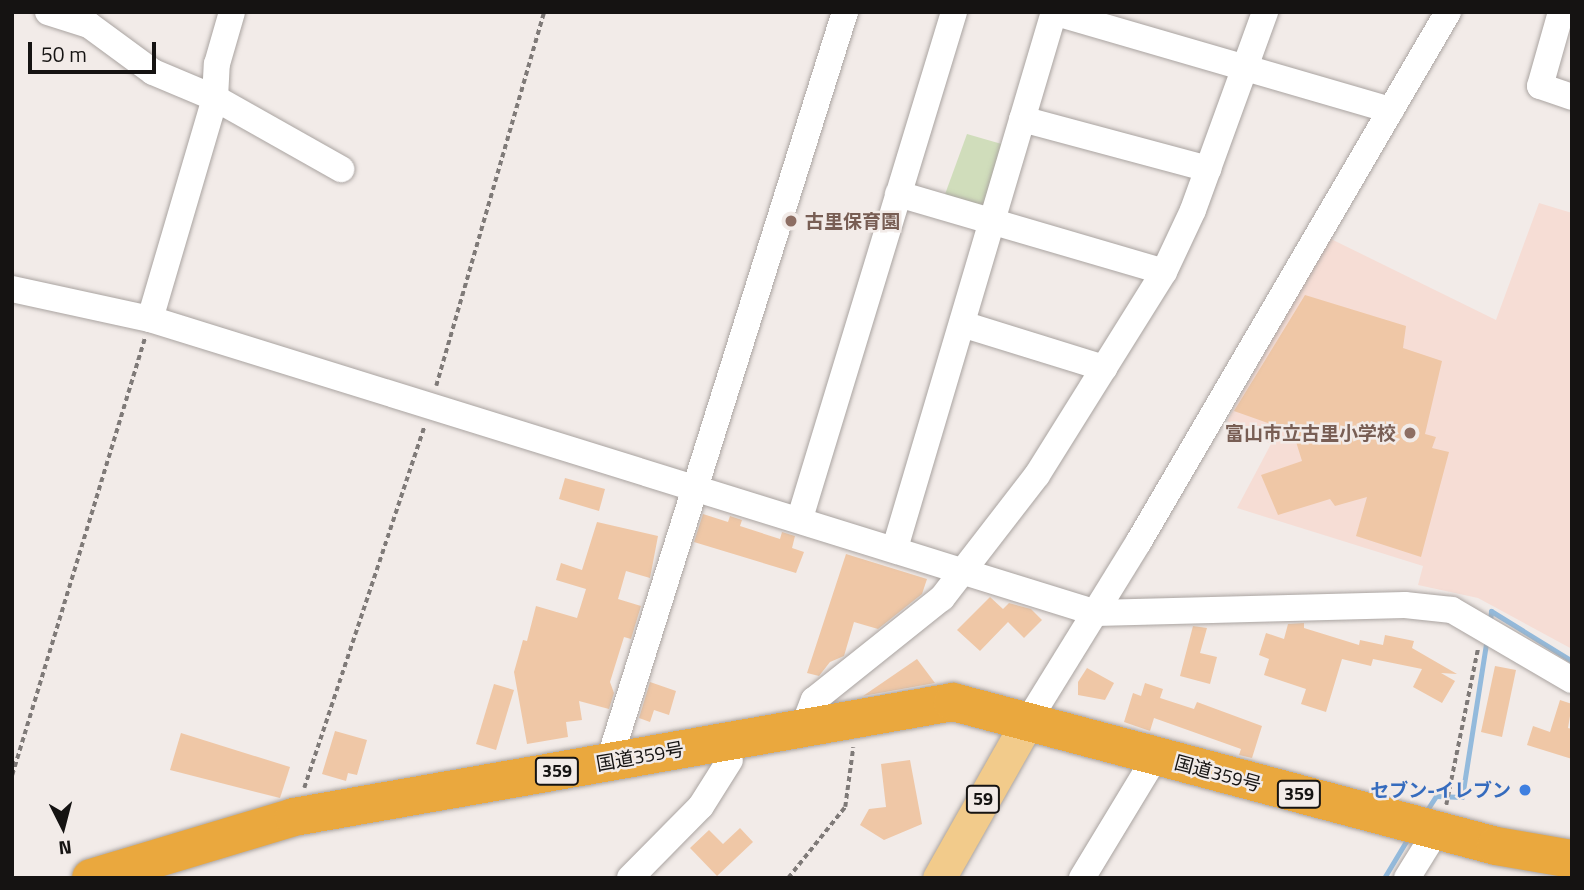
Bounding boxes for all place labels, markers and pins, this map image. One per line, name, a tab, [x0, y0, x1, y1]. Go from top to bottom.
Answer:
place label: 古里保育園	[805, 210, 900, 232]
marker: 古里保育園	[783, 213, 799, 229]
place label: 富山市立古里小学校	[1225, 422, 1396, 444]
marker: 富山市立古里小学校	[1402, 425, 1418, 441]
place label: セブン-イレブン	[1370, 779, 1511, 801]
marker: セブン-イレブン	[1517, 782, 1533, 798]

